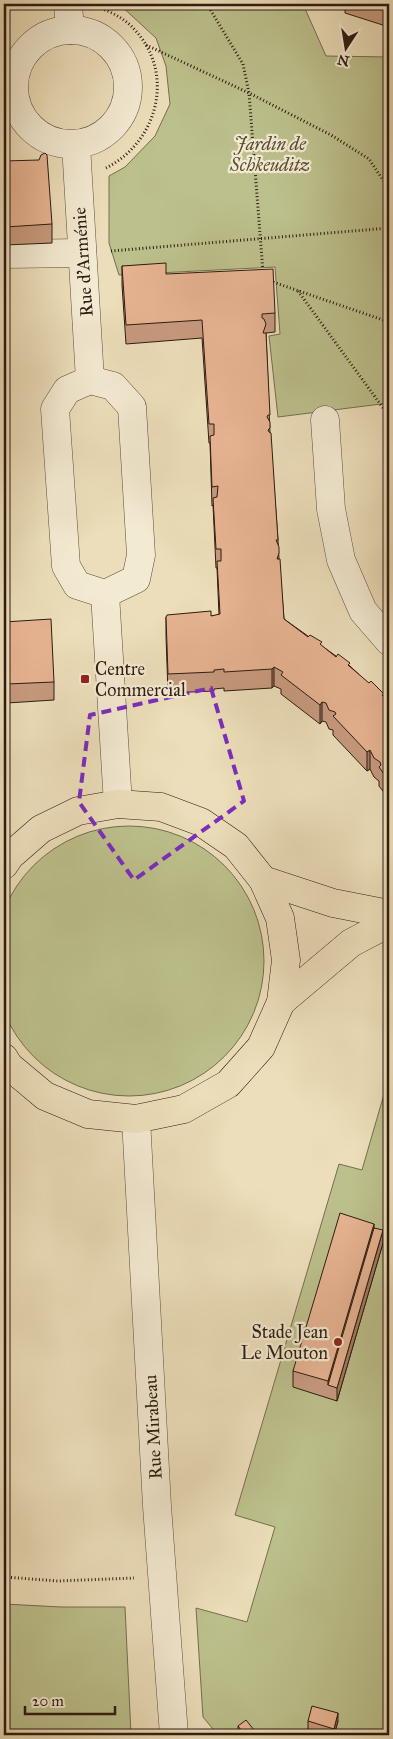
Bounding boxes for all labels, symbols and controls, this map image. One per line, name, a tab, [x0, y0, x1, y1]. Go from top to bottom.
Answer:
north arrow	[320, 22, 370, 72]
text: N	[336, 51, 351, 70]
park label: Jardin de Schkeuditz	[229, 133, 310, 176]
street label: Rue d'Arménie	[68, 206, 98, 318]
place label: Centre Commercial	[95, 658, 186, 701]
marker: Centre Commercial	[79, 673, 91, 685]
place label: Stade Jean Le Mouton	[241, 1321, 328, 1364]
marker: Stade Jean Le Mouton	[332, 1336, 344, 1348]
street label: Rue Mirabeau	[139, 1374, 167, 1480]
scale bar	[25, 1684, 115, 1716]
text: 20 m	[32, 1692, 64, 1710]

